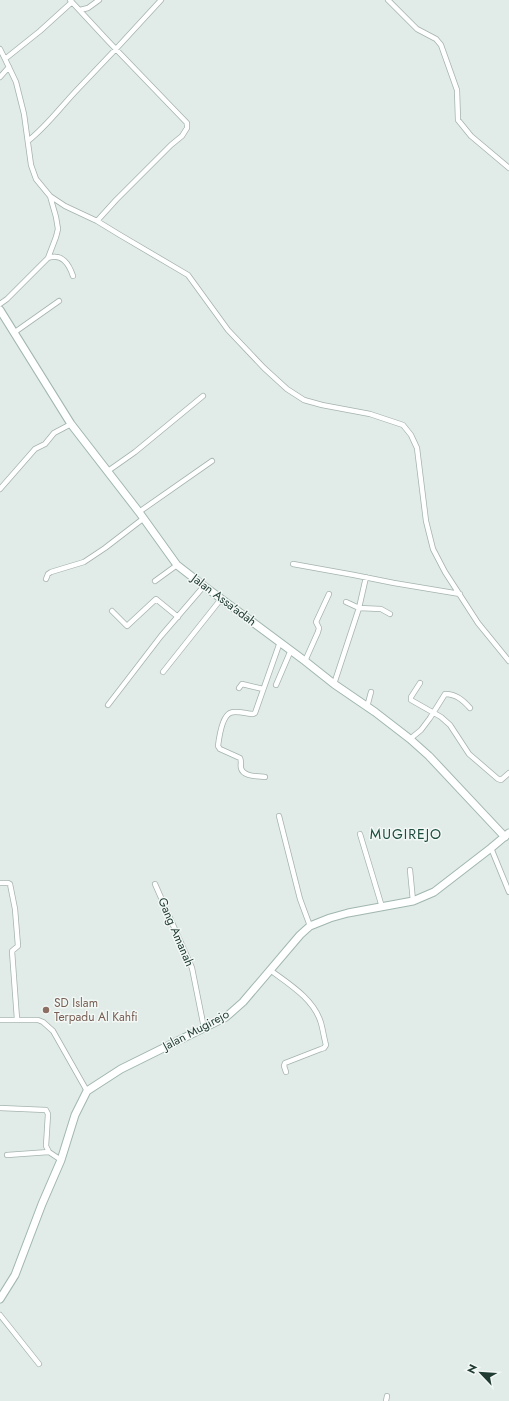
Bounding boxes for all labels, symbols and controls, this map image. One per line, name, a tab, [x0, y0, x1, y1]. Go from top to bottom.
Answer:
street label: Jalan Assa'adah	[186, 568, 260, 630]
district label: MUGIREJO	[370, 824, 442, 844]
street label: Gang Amanah	[153, 895, 199, 969]
place label: SD Islam Terpadu Al Kahfi	[54, 994, 138, 1026]
marker: SD Islam Terpadu Al Kahfi	[41, 1005, 51, 1015]
street label: Jalan Mugirejo	[158, 1005, 233, 1056]
north arrow	[461, 1353, 501, 1393]
text: N	[463, 1361, 481, 1376]

